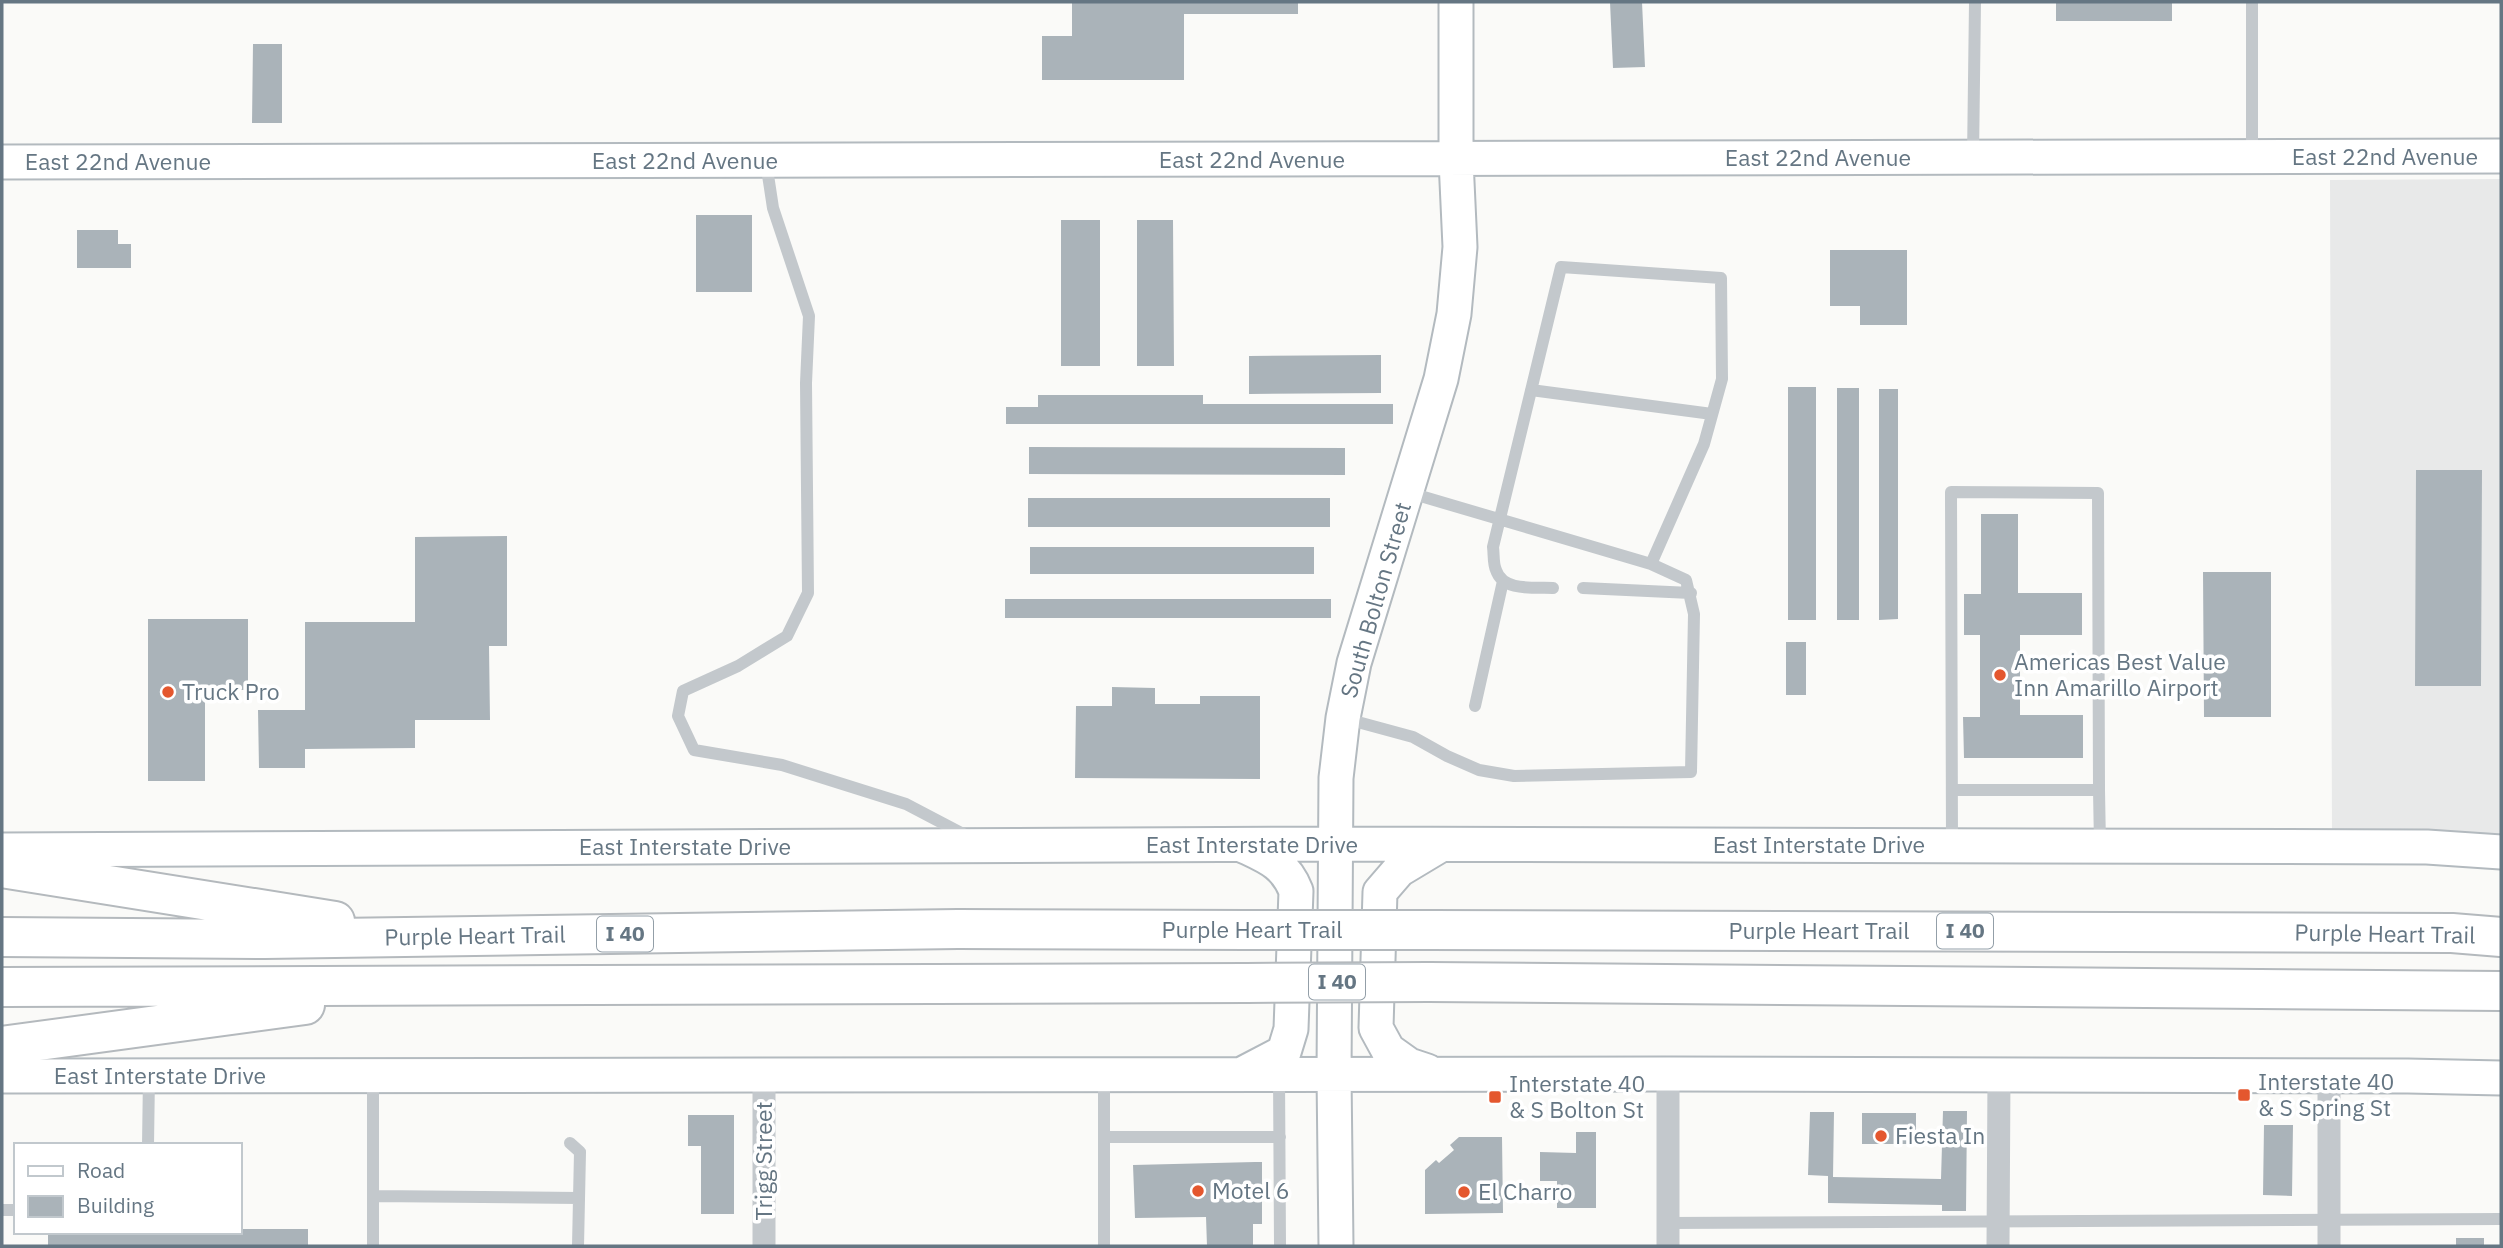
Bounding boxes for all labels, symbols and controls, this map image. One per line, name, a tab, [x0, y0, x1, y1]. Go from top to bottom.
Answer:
street label: East 22nd Avenue	[2292, 141, 2478, 171]
street label: East 22nd Avenue	[1725, 142, 1911, 172]
street label: East 22nd Avenue	[1159, 144, 1345, 174]
street label: East 22nd Avenue	[592, 145, 778, 175]
street label: East 22nd Avenue	[25, 146, 211, 176]
street label: South Bolton Street	[1333, 498, 1417, 701]
place label: Americas Best Value Inn Amarillo Airport	[2014, 646, 2226, 702]
marker: Americas Best Value Inn Amarillo Airport	[1992, 667, 2008, 683]
place label: Truck Pro	[182, 676, 280, 706]
marker: Truck Pro	[160, 684, 176, 700]
street label: East Interstate Drive	[1146, 829, 1358, 859]
street label: East Interstate Drive	[1713, 829, 1925, 859]
street label: East Interstate Drive	[579, 831, 791, 861]
street label: Purple Heart Trail	[1161, 914, 1343, 944]
road number: I 40	[1937, 914, 1993, 948]
street label: Purple Heart Trail	[1728, 915, 1910, 945]
road number: I 40	[597, 916, 653, 951]
street label: Purple Heart Trail	[2294, 916, 2476, 950]
street label: Purple Heart Trail	[384, 918, 566, 952]
road number: I 40	[1309, 964, 1365, 1000]
street label: East Interstate Drive	[54, 1060, 266, 1090]
place label: Interstate 40 & S Spring St	[2258, 1066, 2394, 1122]
place label: Interstate 40 & S Bolton St	[1509, 1068, 1645, 1124]
marker: Interstate 40 & S Spring St	[2236, 1087, 2252, 1103]
marker: Interstate 40 & S Bolton St	[1487, 1089, 1503, 1105]
street label: Trigg Street	[748, 1101, 778, 1221]
place label: Fiesta In	[1895, 1120, 1985, 1150]
marker: Fiesta In	[1873, 1128, 1889, 1144]
legend	[14, 1143, 242, 1234]
text: Road	[77, 1156, 125, 1184]
place label: Motel 6	[1212, 1175, 1290, 1205]
place label: El Charro	[1478, 1176, 1572, 1206]
marker: Motel 6	[1190, 1183, 1206, 1199]
marker: El Charro	[1456, 1184, 1472, 1200]
text: Building	[77, 1191, 154, 1219]

